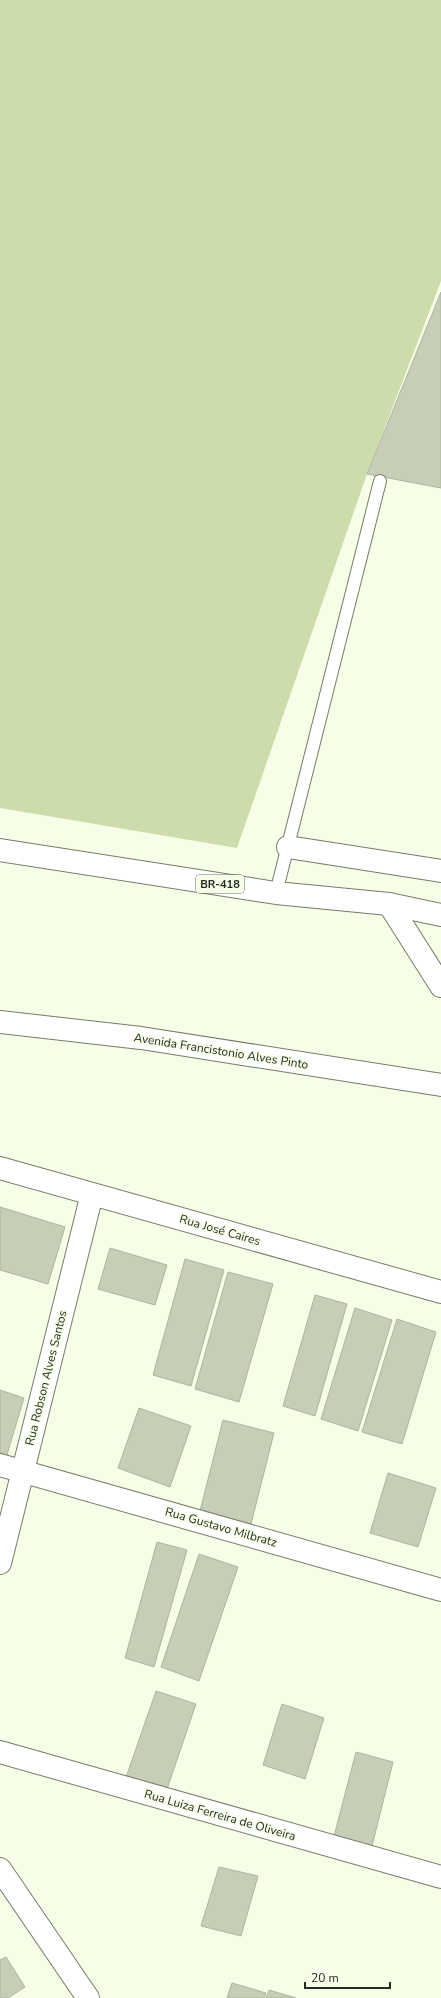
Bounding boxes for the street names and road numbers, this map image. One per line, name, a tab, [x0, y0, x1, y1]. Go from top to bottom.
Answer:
road number: BR-418	[196, 875, 244, 893]
street label: Avenida Francistonio Alves Pinto	[133, 1029, 310, 1073]
street label: Rua José Caires	[178, 1211, 263, 1249]
street label: Rua Robson Alves Santos	[21, 1309, 71, 1447]
street label: Rua Gustavo Milbratz	[163, 1503, 279, 1551]
street label: Rua Luiza Ferreira de Oliveira	[142, 1786, 298, 1844]

